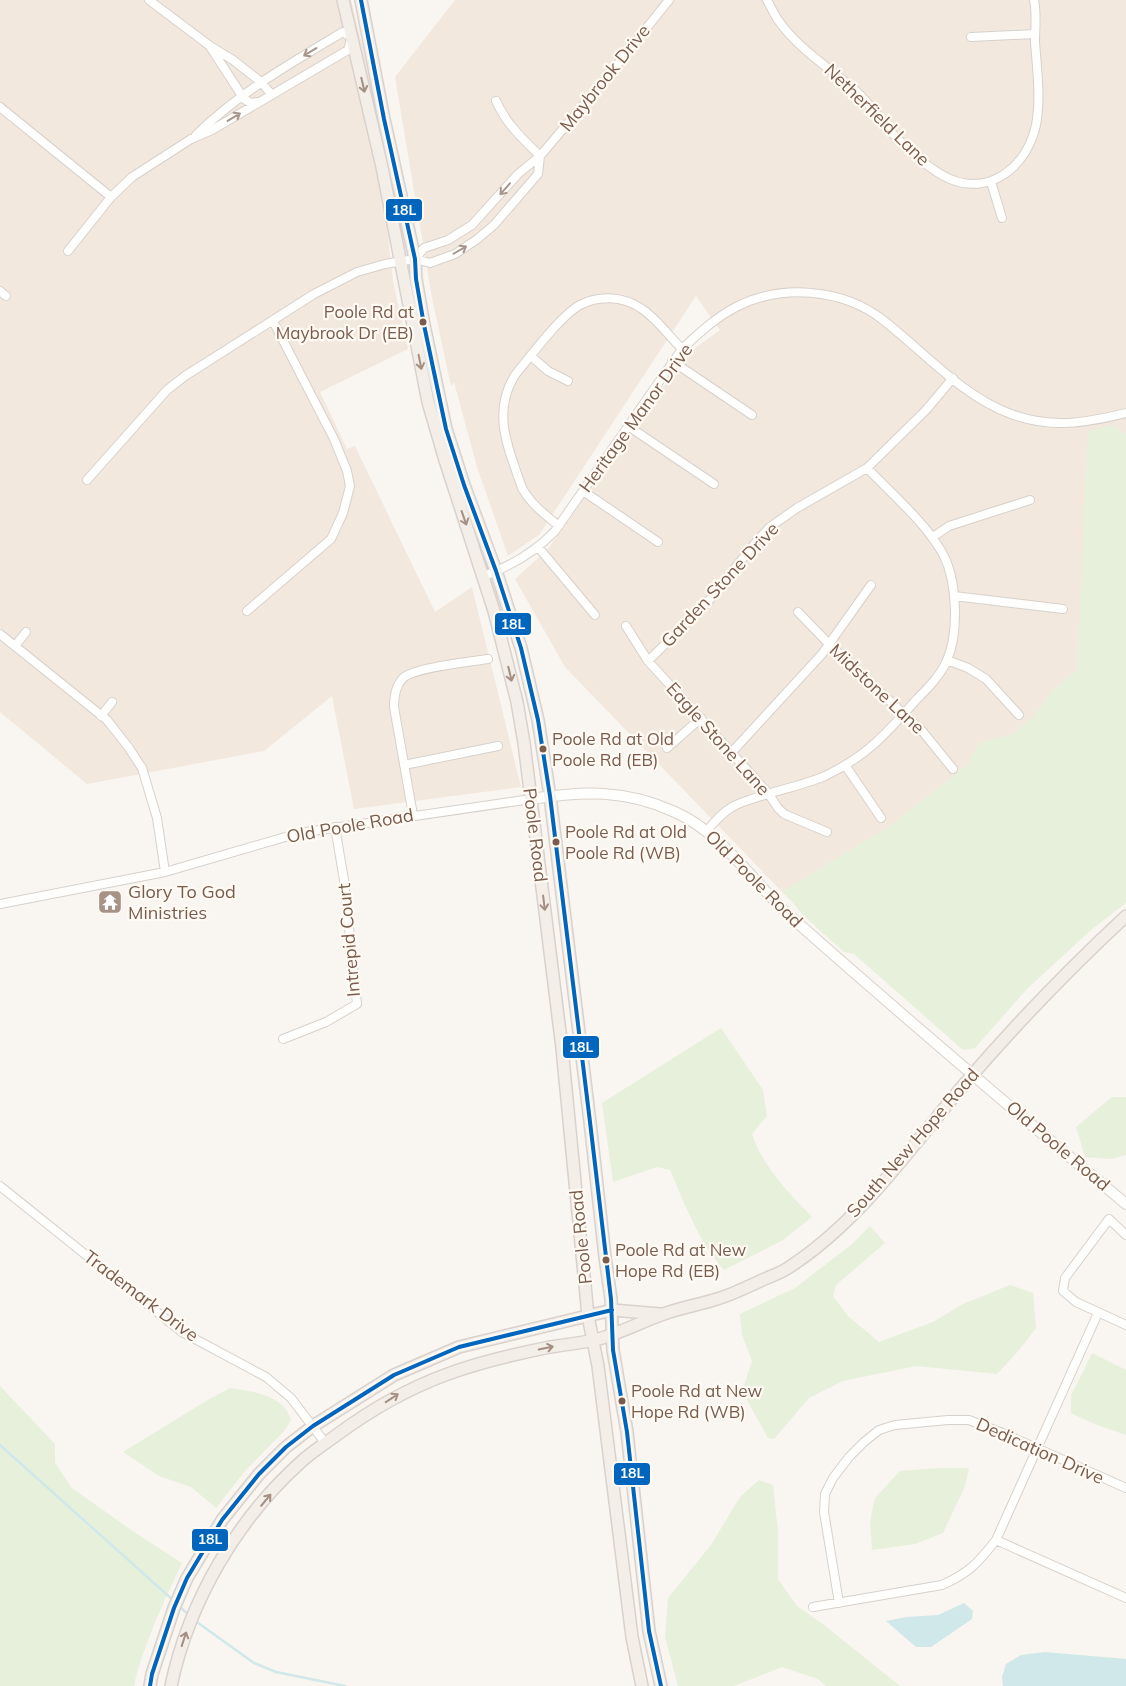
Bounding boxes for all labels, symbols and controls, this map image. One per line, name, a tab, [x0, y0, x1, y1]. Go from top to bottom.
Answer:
street label: Maybrook Drive	[554, 20, 655, 136]
one-way arrow	[303, 47, 317, 57]
street label: Netherfield Lane	[820, 59, 935, 171]
one-way arrow	[359, 77, 368, 93]
one-way arrow	[227, 112, 242, 122]
one-way arrow	[499, 182, 510, 195]
line badge: 18L	[385, 198, 423, 222]
text: 18L	[392, 201, 416, 219]
one-way arrow	[452, 245, 466, 255]
place label: Poole Rd at Maybrook Dr (EB)	[276, 301, 414, 344]
marker: Poole Rd at Maybrook Dr (EB)	[418, 317, 428, 327]
street label: Heritage Manor Drive	[574, 339, 697, 497]
one-way arrow	[416, 353, 425, 369]
one-way arrow	[460, 510, 469, 525]
street label: Garden Stone Drive	[656, 517, 783, 652]
line badge: 18L	[494, 612, 532, 636]
text: 18L	[501, 615, 525, 633]
street label: Midstone Lane	[825, 639, 930, 739]
one-way arrow	[506, 665, 515, 681]
street label: Eagle Stone Lane	[661, 677, 775, 800]
place label: Poole Rd at Old Poole Rd (EB)	[552, 728, 674, 770]
marker: Poole Rd at Old Poole Rd (EB)	[538, 744, 548, 754]
street label: Poole Road	[518, 787, 553, 883]
street label: Old Poole Road	[285, 803, 415, 848]
place label: Poole Rd at Old Poole Rd (WB)	[565, 821, 687, 863]
street label: Old Poole Road	[701, 825, 808, 932]
marker: Poole Rd at Old Poole Rd (WB)	[551, 837, 561, 847]
place label: Glory To God Ministries	[128, 880, 236, 924]
street label: Intrepid Court	[332, 882, 365, 998]
temple icon: Glory To God Ministries	[97, 889, 123, 915]
one-way arrow	[539, 895, 549, 911]
line badge: 18L	[562, 1035, 600, 1059]
text: 18L	[569, 1038, 593, 1056]
street label: South New Hope Road	[841, 1063, 984, 1222]
street label: Old Poole Road	[1002, 1096, 1115, 1196]
street label: Poole Road	[564, 1189, 597, 1285]
place label: Poole Rd at New Hope Rd (EB)	[615, 1239, 746, 1281]
street label: Trademark Drive	[79, 1245, 203, 1346]
marker: Poole Rd at New Hope Rd (EB)	[601, 1255, 611, 1265]
one-way arrow	[537, 1343, 553, 1353]
place label: Poole Rd at New Hope Rd (WB)	[631, 1380, 762, 1422]
one-way arrow	[384, 1393, 398, 1403]
marker: Poole Rd at New Hope Rd (WB)	[617, 1396, 627, 1406]
street label: Dedication Drive	[973, 1412, 1108, 1489]
line badge: 18L	[613, 1462, 651, 1486]
text: 18L	[620, 1464, 644, 1482]
one-way arrow	[260, 1493, 271, 1506]
line badge: 18L	[191, 1528, 229, 1552]
text: 18L	[198, 1530, 222, 1548]
one-way arrow	[180, 1631, 190, 1647]

